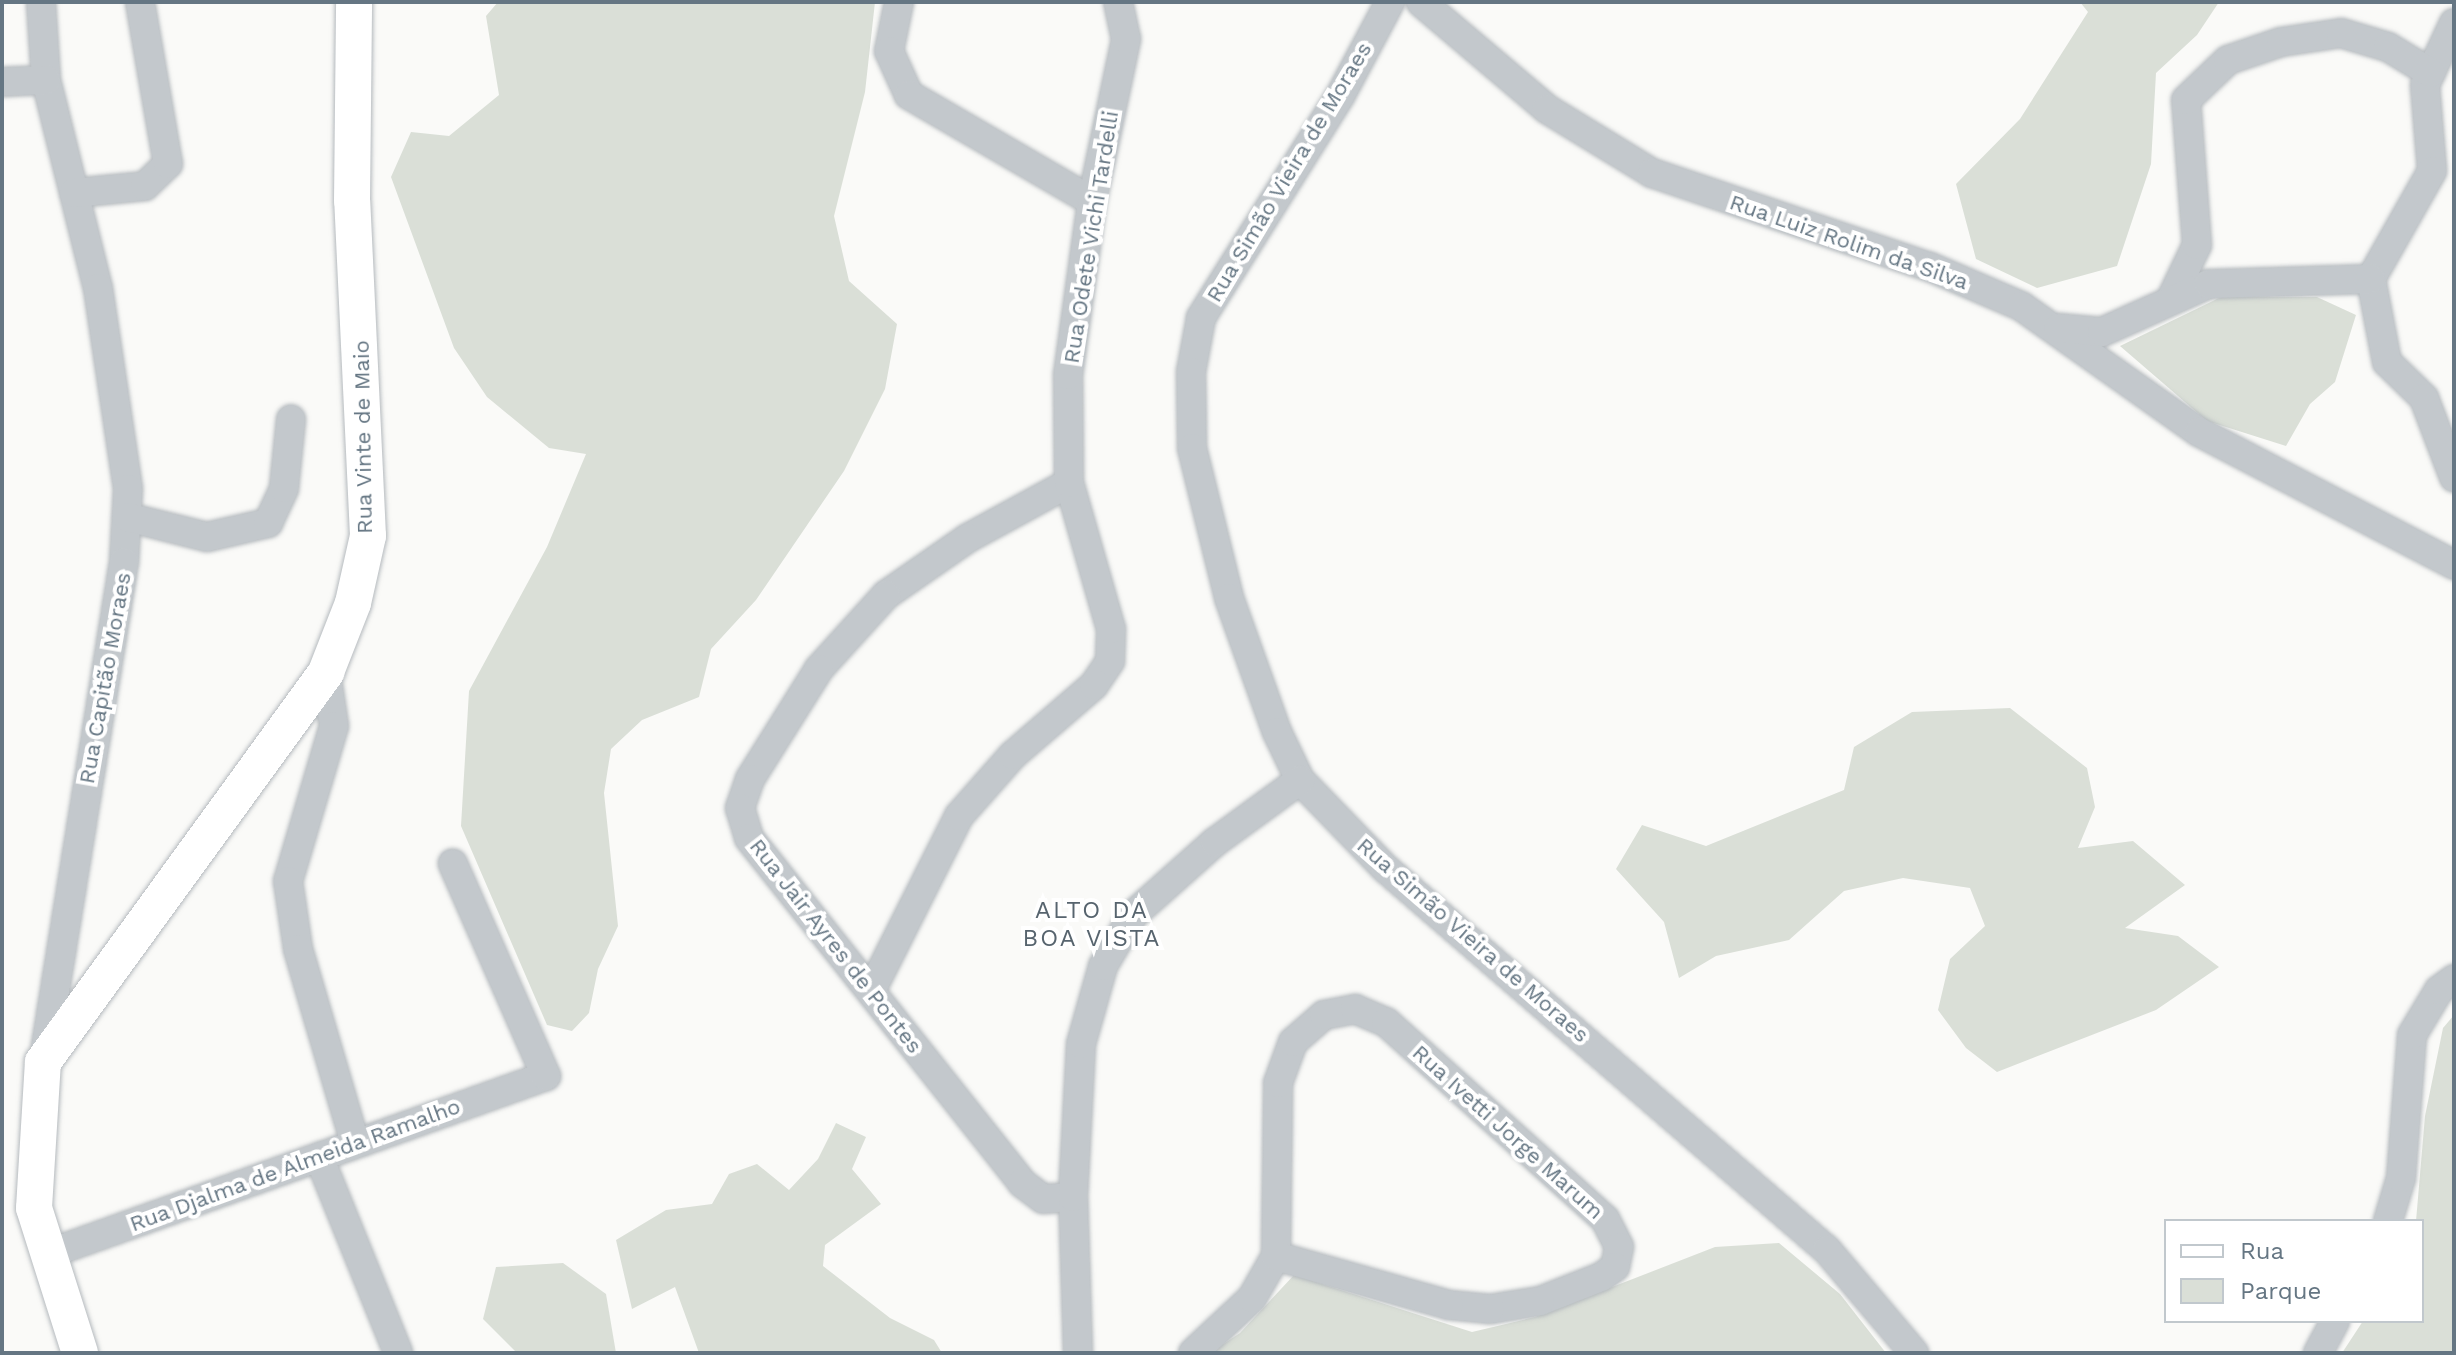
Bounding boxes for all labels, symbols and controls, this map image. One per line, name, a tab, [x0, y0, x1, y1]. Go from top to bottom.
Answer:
street label: Rua Simão Vieira de Moraes	[1200, 36, 1378, 308]
street label: Rua Odete Vichi Tardelli	[1058, 108, 1124, 366]
street label: Rua Luiz Rolim da Silva	[1726, 189, 1972, 295]
street label: Rua Vinte de Maio	[348, 339, 378, 535]
street label: Rua Capitão Moraes	[73, 570, 137, 786]
street label: Rua Simão Vieira de Moraes	[1351, 832, 1595, 1048]
street label: Rua Jair Ayres de Pontes	[743, 833, 929, 1059]
district label: ALTO DA BOA VISTA	[1022, 897, 1162, 953]
street label: Rua Ivetti Jorge Marum	[1407, 1039, 1609, 1225]
street label: Rua Djalma de Almeida Ramalho	[125, 1092, 465, 1238]
legend	[2164, 1219, 2424, 1323]
text: Rua	[2240, 1237, 2284, 1265]
text: Parque	[2240, 1277, 2321, 1305]

